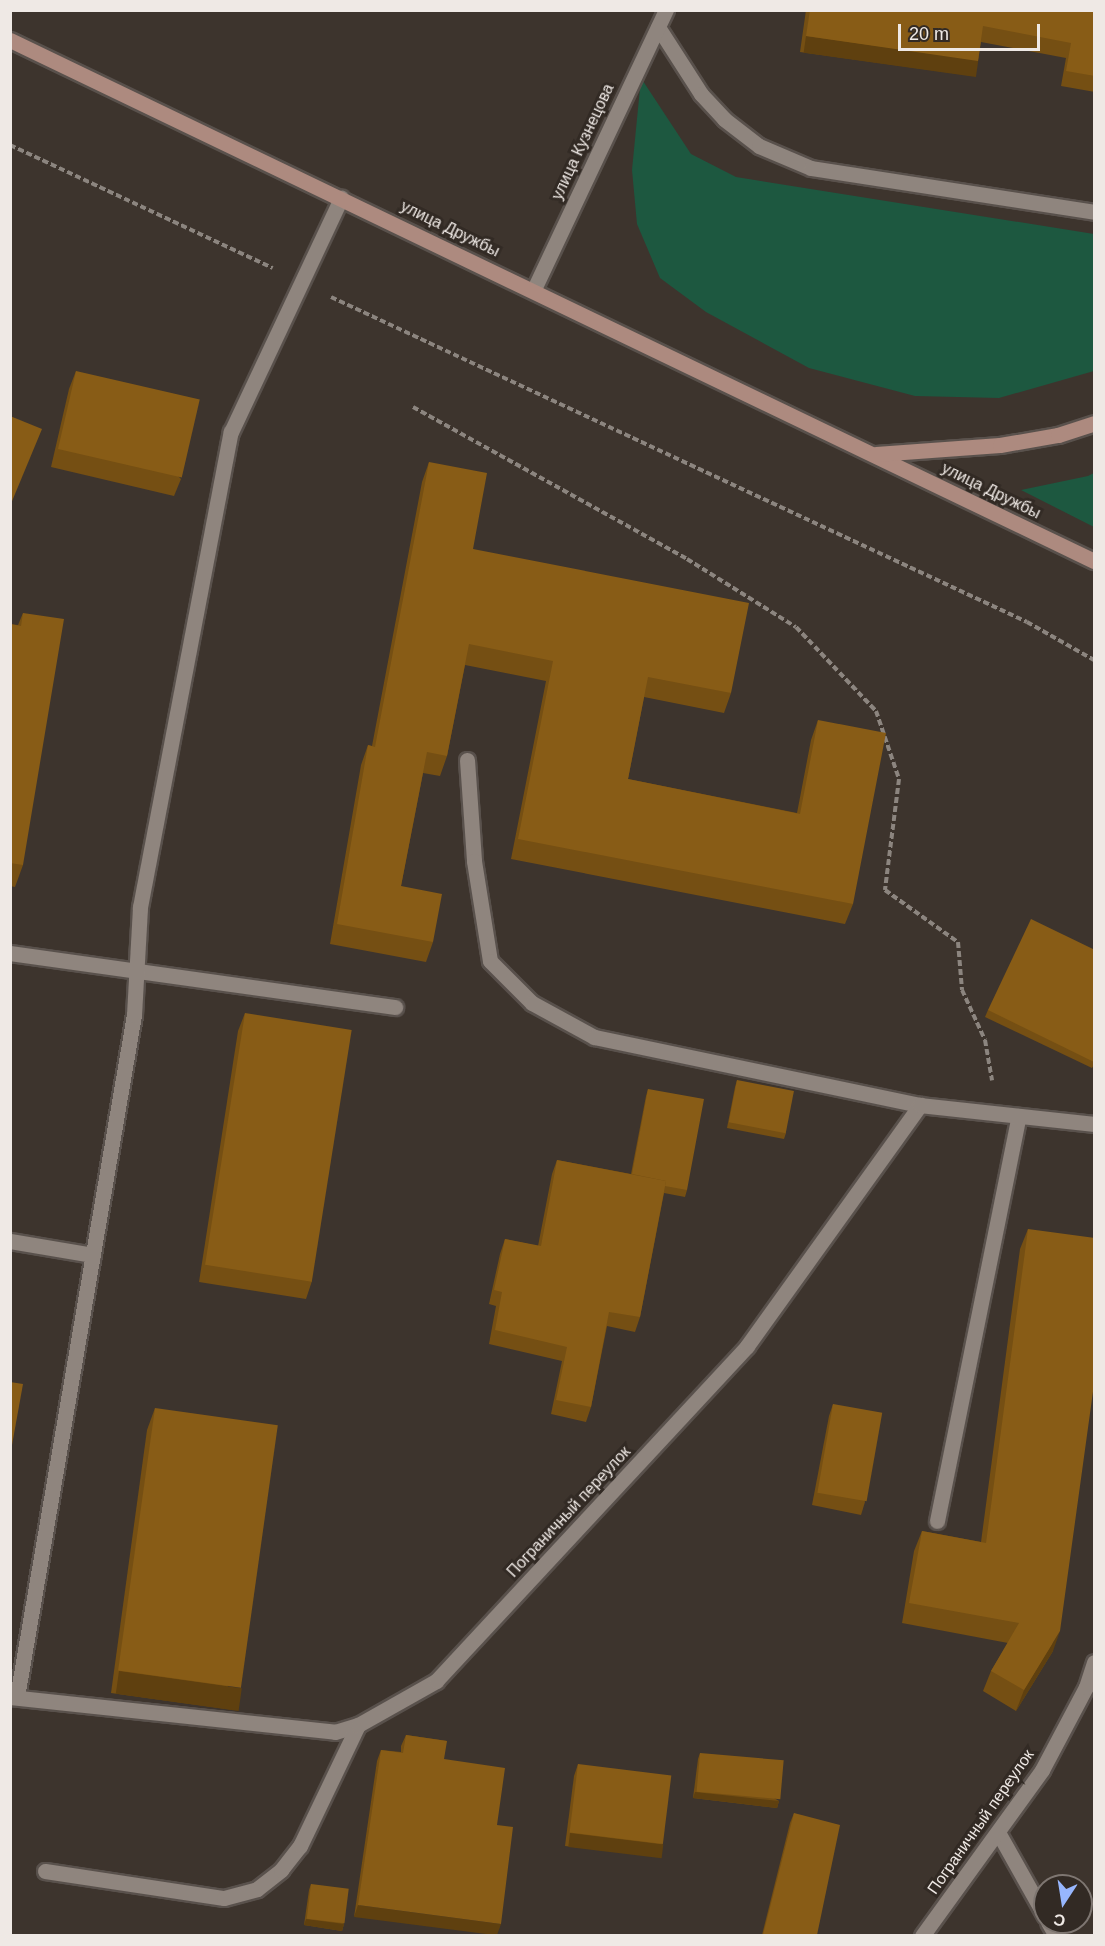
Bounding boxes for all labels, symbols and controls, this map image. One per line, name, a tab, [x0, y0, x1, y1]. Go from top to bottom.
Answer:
scale bar	[901, 12, 1044, 50]
text: 20 m	[909, 24, 949, 44]
street label: улица Кузнецова	[548, 81, 618, 203]
street label: улица Дружбы	[397, 197, 503, 261]
street label: улица Дружбы	[938, 459, 1044, 523]
street label: Пограничный переулок	[503, 1443, 635, 1581]
street label: Пограничный переулок	[924, 1746, 1038, 1898]
north arrow	[1033, 1874, 1093, 1934]
text: С	[1052, 1911, 1067, 1930]

